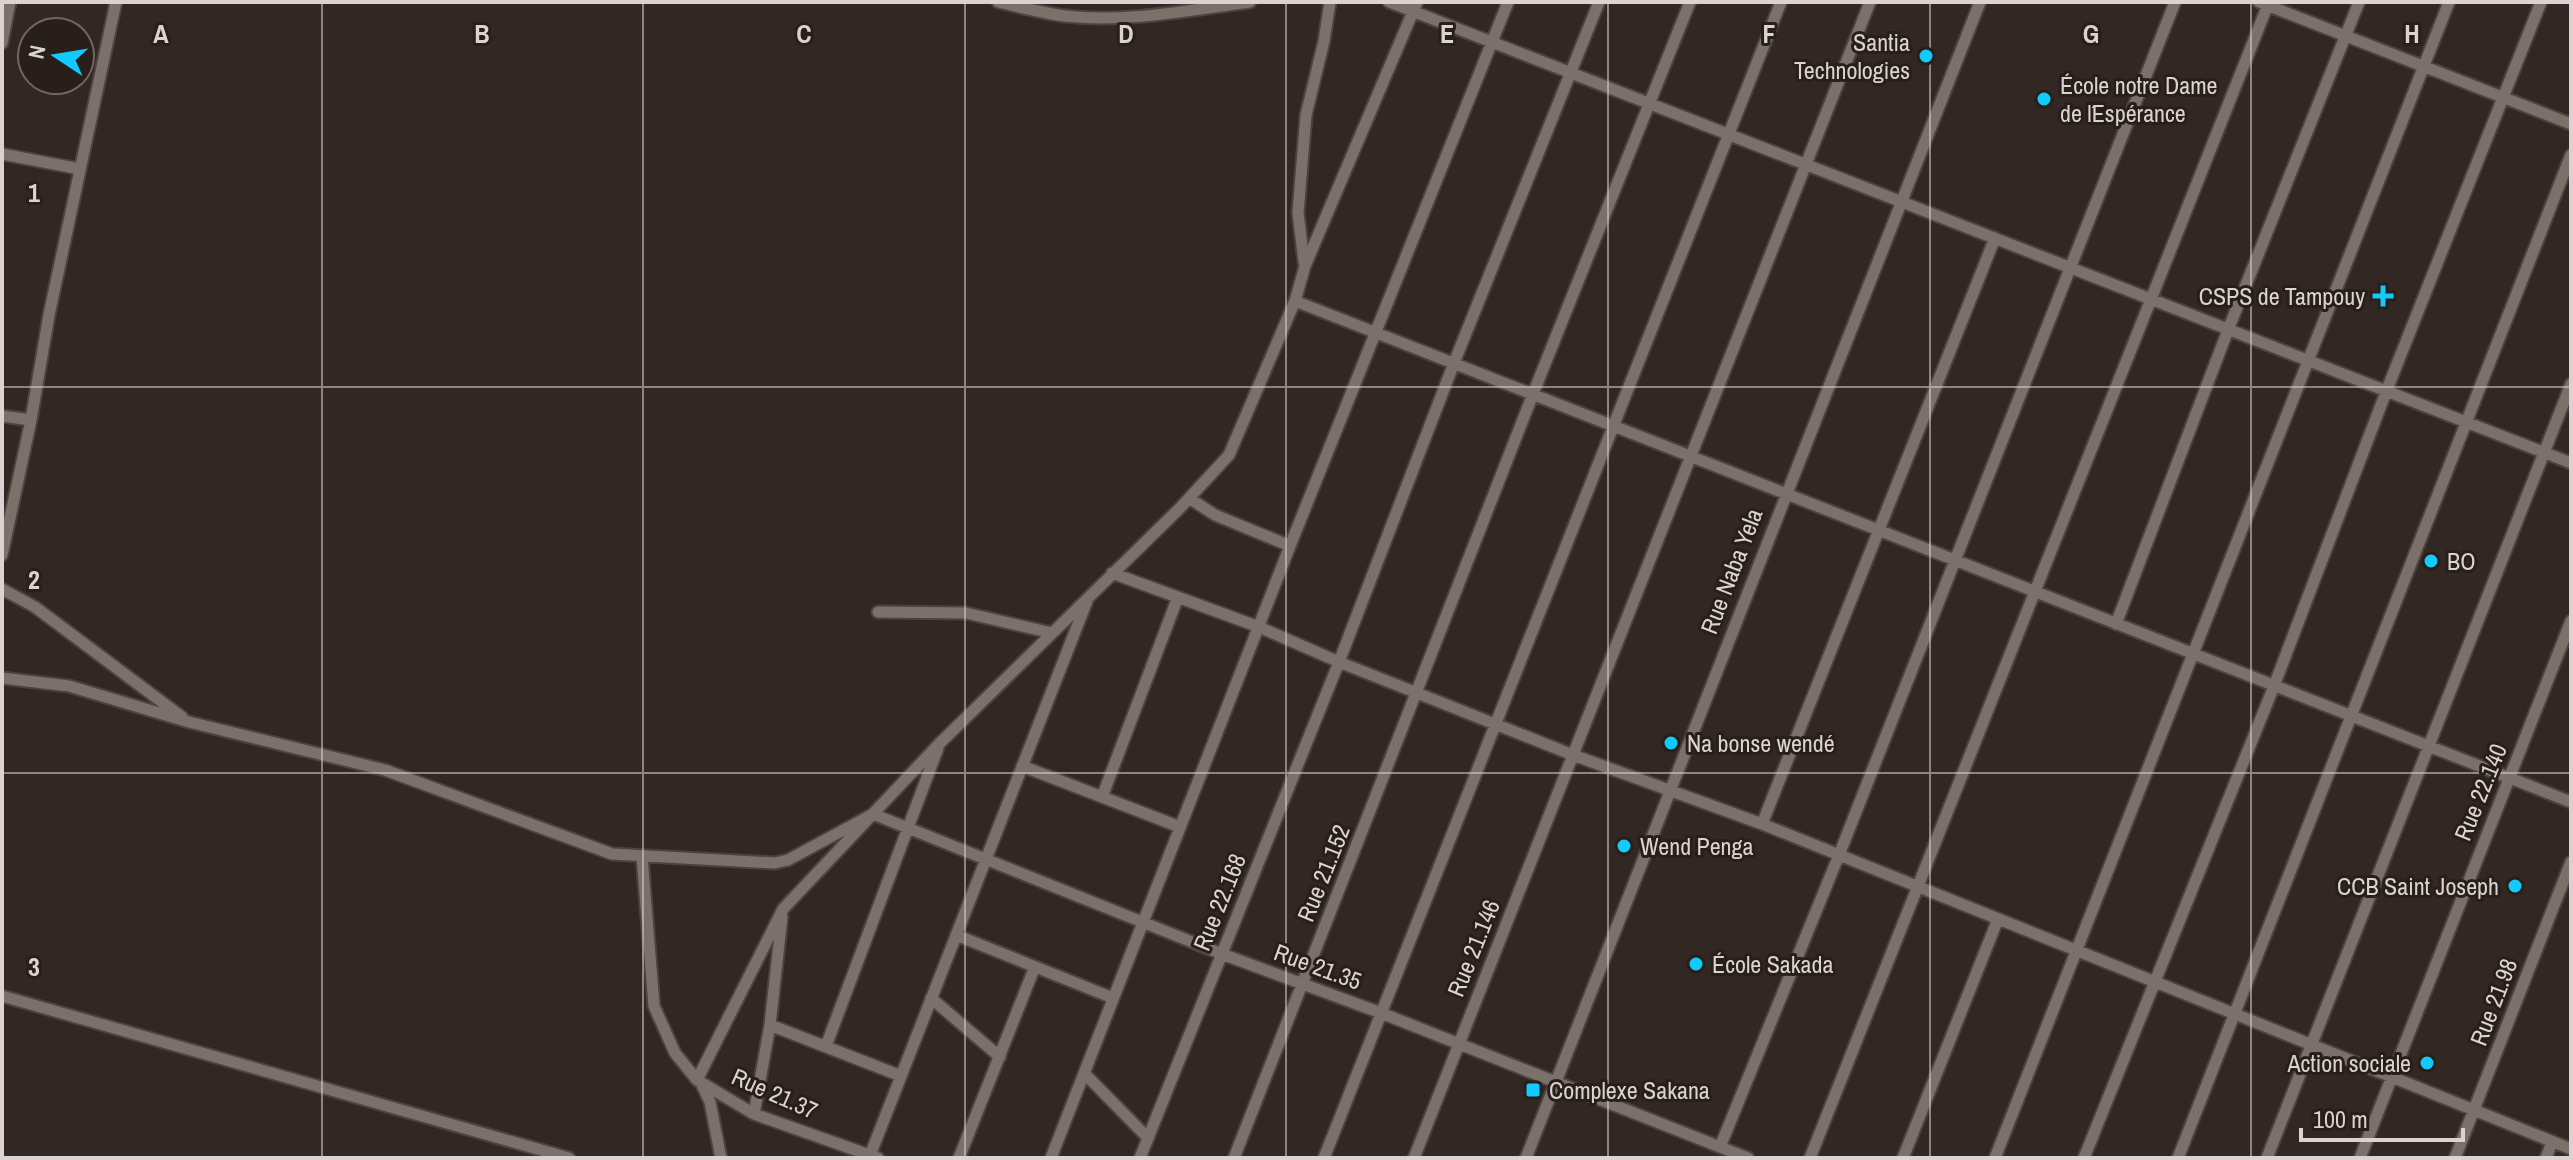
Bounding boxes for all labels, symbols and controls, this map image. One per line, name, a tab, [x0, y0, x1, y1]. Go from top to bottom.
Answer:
north arrow	[16, 16, 96, 96]
text: A	[153, 16, 169, 51]
text: B	[474, 16, 490, 51]
text: C	[796, 16, 812, 51]
text: D	[1118, 16, 1134, 51]
text: E	[1440, 16, 1454, 51]
text: F	[1762, 16, 1776, 51]
text: G	[2083, 16, 2099, 51]
text: H	[2404, 16, 2420, 51]
place label: Santia Technologies	[1794, 26, 1910, 86]
text: N	[20, 42, 52, 61]
marker: Santia Technologies	[1917, 47, 1935, 65]
place label: École notre Dame de l´Espérance	[2060, 69, 2218, 129]
marker: École notre Dame de l´Espérance	[2035, 90, 2053, 108]
text: 1	[28, 175, 40, 210]
place label: CSPS de Tampouy	[2199, 280, 2365, 312]
marker: CSPS de Tampouy	[2372, 285, 2394, 307]
street label: Rue Naba Yela	[1692, 504, 1770, 638]
place label: BO	[2447, 545, 2475, 577]
marker: BO	[2422, 552, 2440, 570]
text: 2	[28, 562, 40, 597]
place label: Na bonse wendé	[1687, 727, 1835, 759]
marker: Na bonse wendé	[1662, 734, 1680, 752]
street label: Rue 22.140	[2446, 739, 2514, 845]
street label: Rue 21.152	[1289, 820, 1357, 926]
place label: Wend Penga	[1640, 830, 1754, 862]
marker: Wend Penga	[1615, 837, 1633, 855]
street label: Rue 22.168	[1185, 849, 1253, 955]
place label: CCB Saint Joseph	[2337, 870, 2499, 902]
marker: CCB Saint Joseph	[2506, 877, 2524, 895]
street label: Rue 21.146	[1439, 895, 1507, 1001]
street label: Rue 21.35	[1270, 935, 1366, 997]
place label: École Sakada	[1712, 948, 1833, 980]
text: 3	[28, 949, 40, 984]
street label: Rue 21.98	[2462, 954, 2524, 1050]
marker: École Sakada	[1687, 955, 1705, 973]
place label: Action sociale	[2286, 1047, 2411, 1079]
marker: Action sociale	[2418, 1054, 2436, 1072]
street label: Rue 21.37	[727, 1060, 823, 1126]
place label: Complexe Sakana	[1549, 1074, 1710, 1106]
marker: Complexe Sakana	[1524, 1081, 1542, 1099]
scale bar	[2301, 1092, 2463, 1142]
text: 100 m	[2313, 1103, 2368, 1135]

